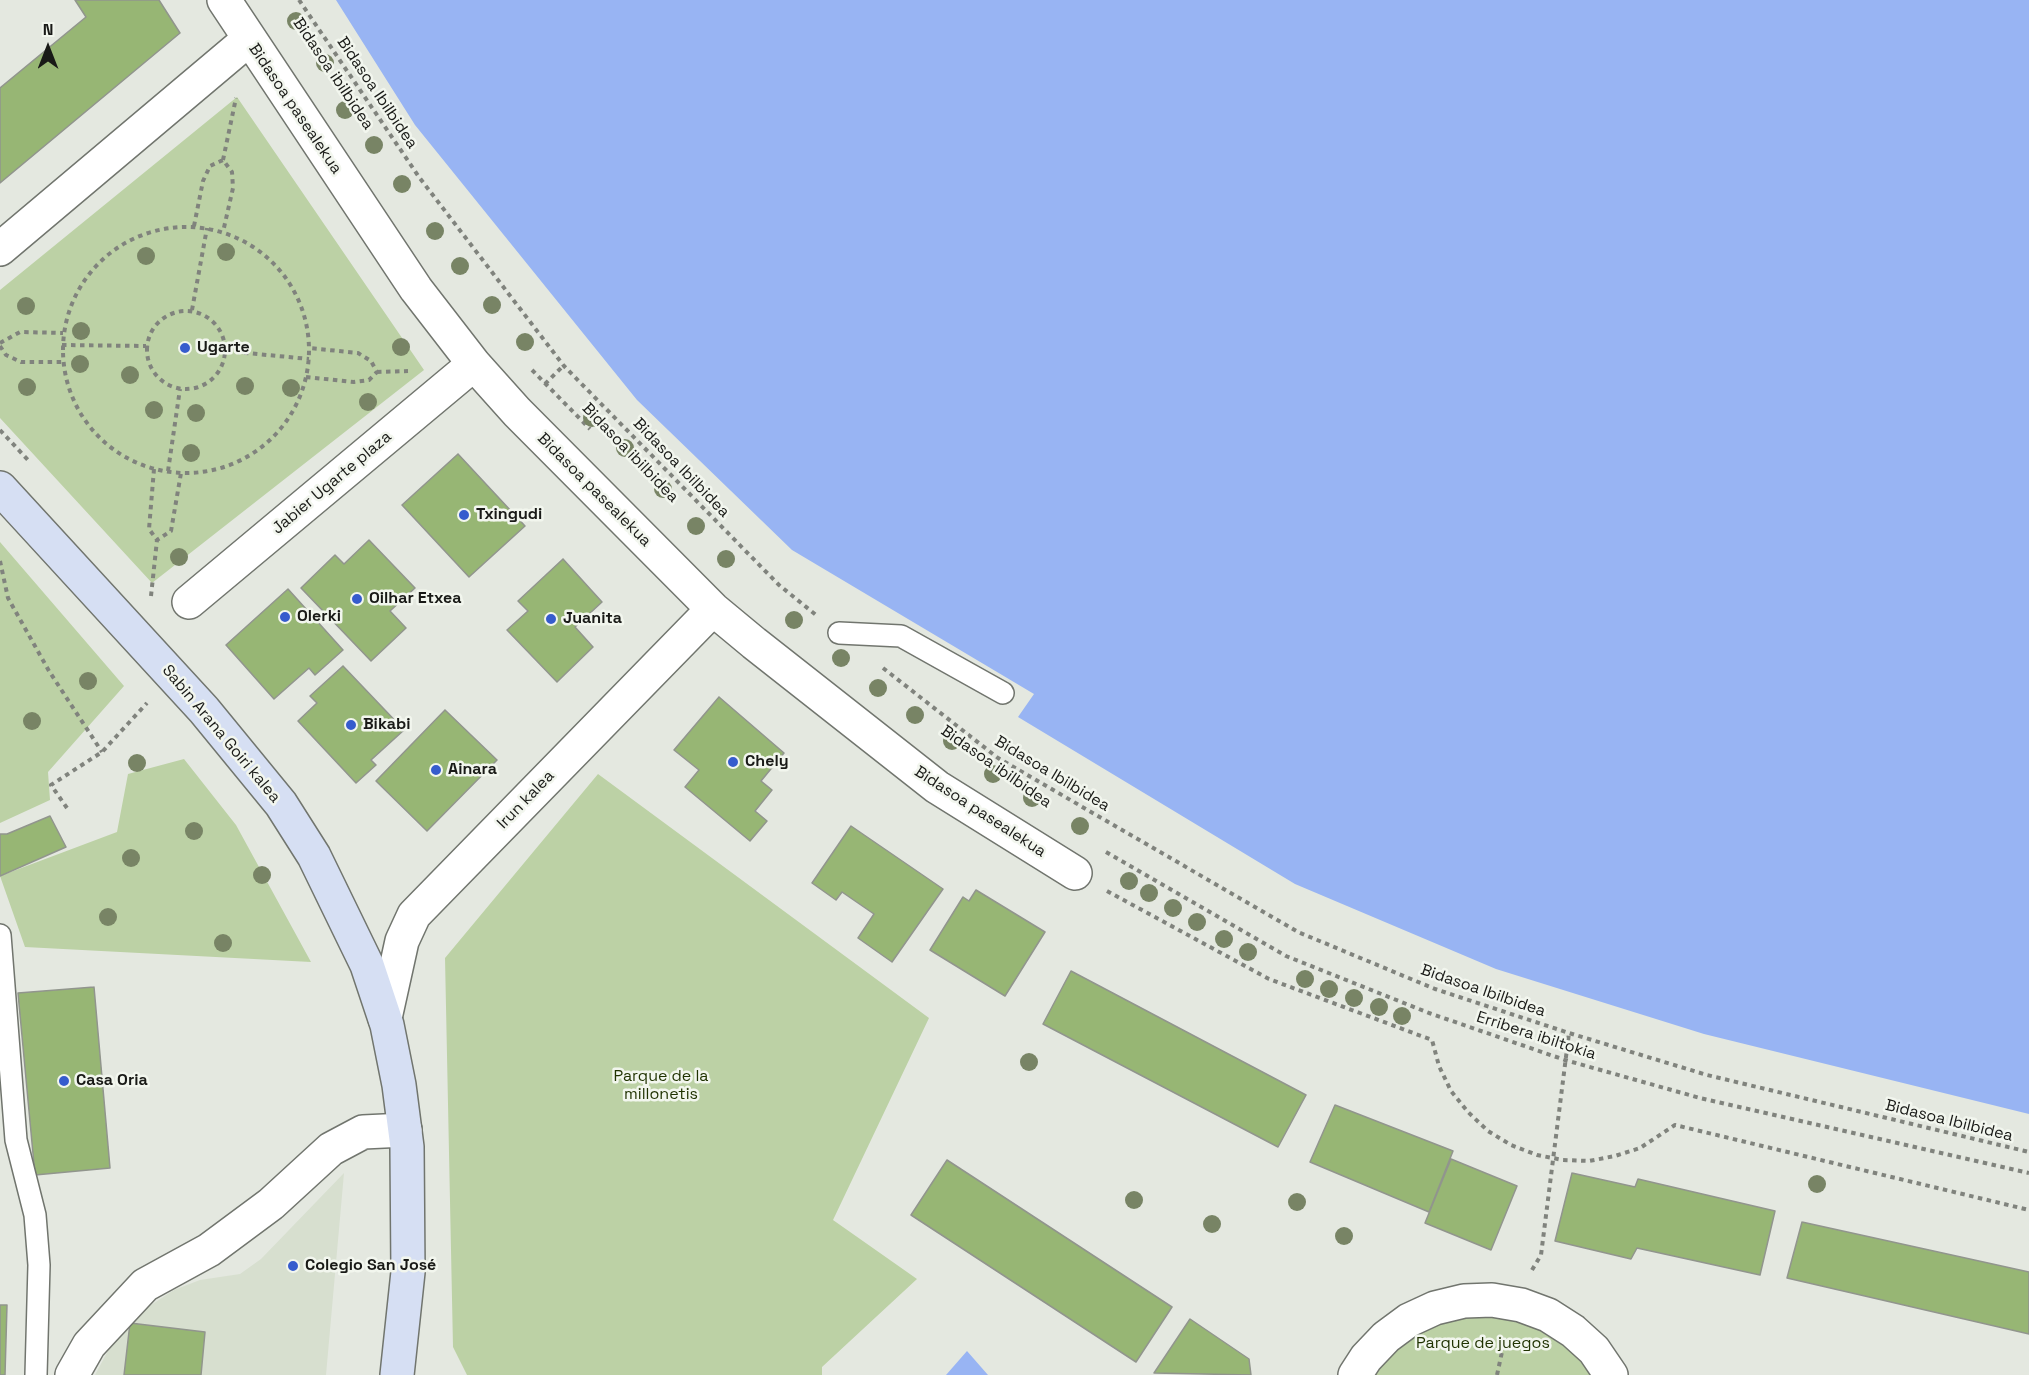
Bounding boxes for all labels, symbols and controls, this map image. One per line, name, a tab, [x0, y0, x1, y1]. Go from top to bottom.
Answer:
street label: Bidasoa ibilbidea	[288, 14, 378, 134]
north arrow	[18, 18, 78, 78]
text: N	[43, 19, 53, 40]
street label: Bidasoa Ibilbidea	[332, 33, 422, 153]
street label: Bidasoa pasealekua	[244, 40, 346, 178]
place label: Ugarte	[197, 338, 250, 358]
marker: Ugarte	[178, 341, 192, 355]
street label: Bidasoa ibilbidea	[578, 399, 682, 507]
street label: Bidasoa Ibilbidea	[629, 414, 733, 522]
street label: Jabier Ugarte plaza	[268, 427, 396, 539]
street label: Bidasoa pasealekua	[533, 429, 655, 551]
place label: Txingudi	[476, 505, 542, 525]
marker: Txingudi	[457, 508, 471, 522]
place label: Oilhar Etxea	[369, 589, 461, 609]
marker: Oilhar Etxea	[350, 592, 364, 606]
place label: Olerki	[297, 607, 341, 627]
place label: Juanita	[563, 609, 622, 629]
marker: Olerki	[278, 610, 292, 624]
marker: Juanita	[544, 612, 558, 626]
street label: Sabin Arana Goiri kalea	[158, 661, 284, 807]
place label: Bikabi	[363, 715, 410, 735]
marker: Bikabi	[344, 718, 358, 732]
street label: Bidasoa ibilbidea	[937, 722, 1055, 812]
street label: Bidasoa Ibilbidea	[991, 732, 1113, 816]
place label: Chely	[745, 752, 789, 772]
marker: Chely	[726, 755, 740, 769]
place label: Ainara	[448, 760, 497, 780]
street label: Bidasoa pasealekua	[911, 762, 1049, 862]
marker: Ainara	[429, 763, 443, 777]
street label: Irun kalea	[493, 767, 559, 833]
street label: Bidasoa Ibilbidea	[1418, 961, 1548, 1021]
street label: Erribera ibiltokia	[1474, 1008, 1598, 1064]
park label: Parque de la millonetis	[613, 1067, 709, 1105]
place label: Casa Oria	[76, 1071, 148, 1091]
marker: Casa Oria	[57, 1074, 71, 1088]
street label: Bidasoa Ibilbidea	[1883, 1096, 2015, 1146]
place label: Colegio San José	[305, 1256, 436, 1276]
marker: Colegio San José	[286, 1259, 300, 1273]
park label: Parque de juegos	[1416, 1334, 1550, 1354]

